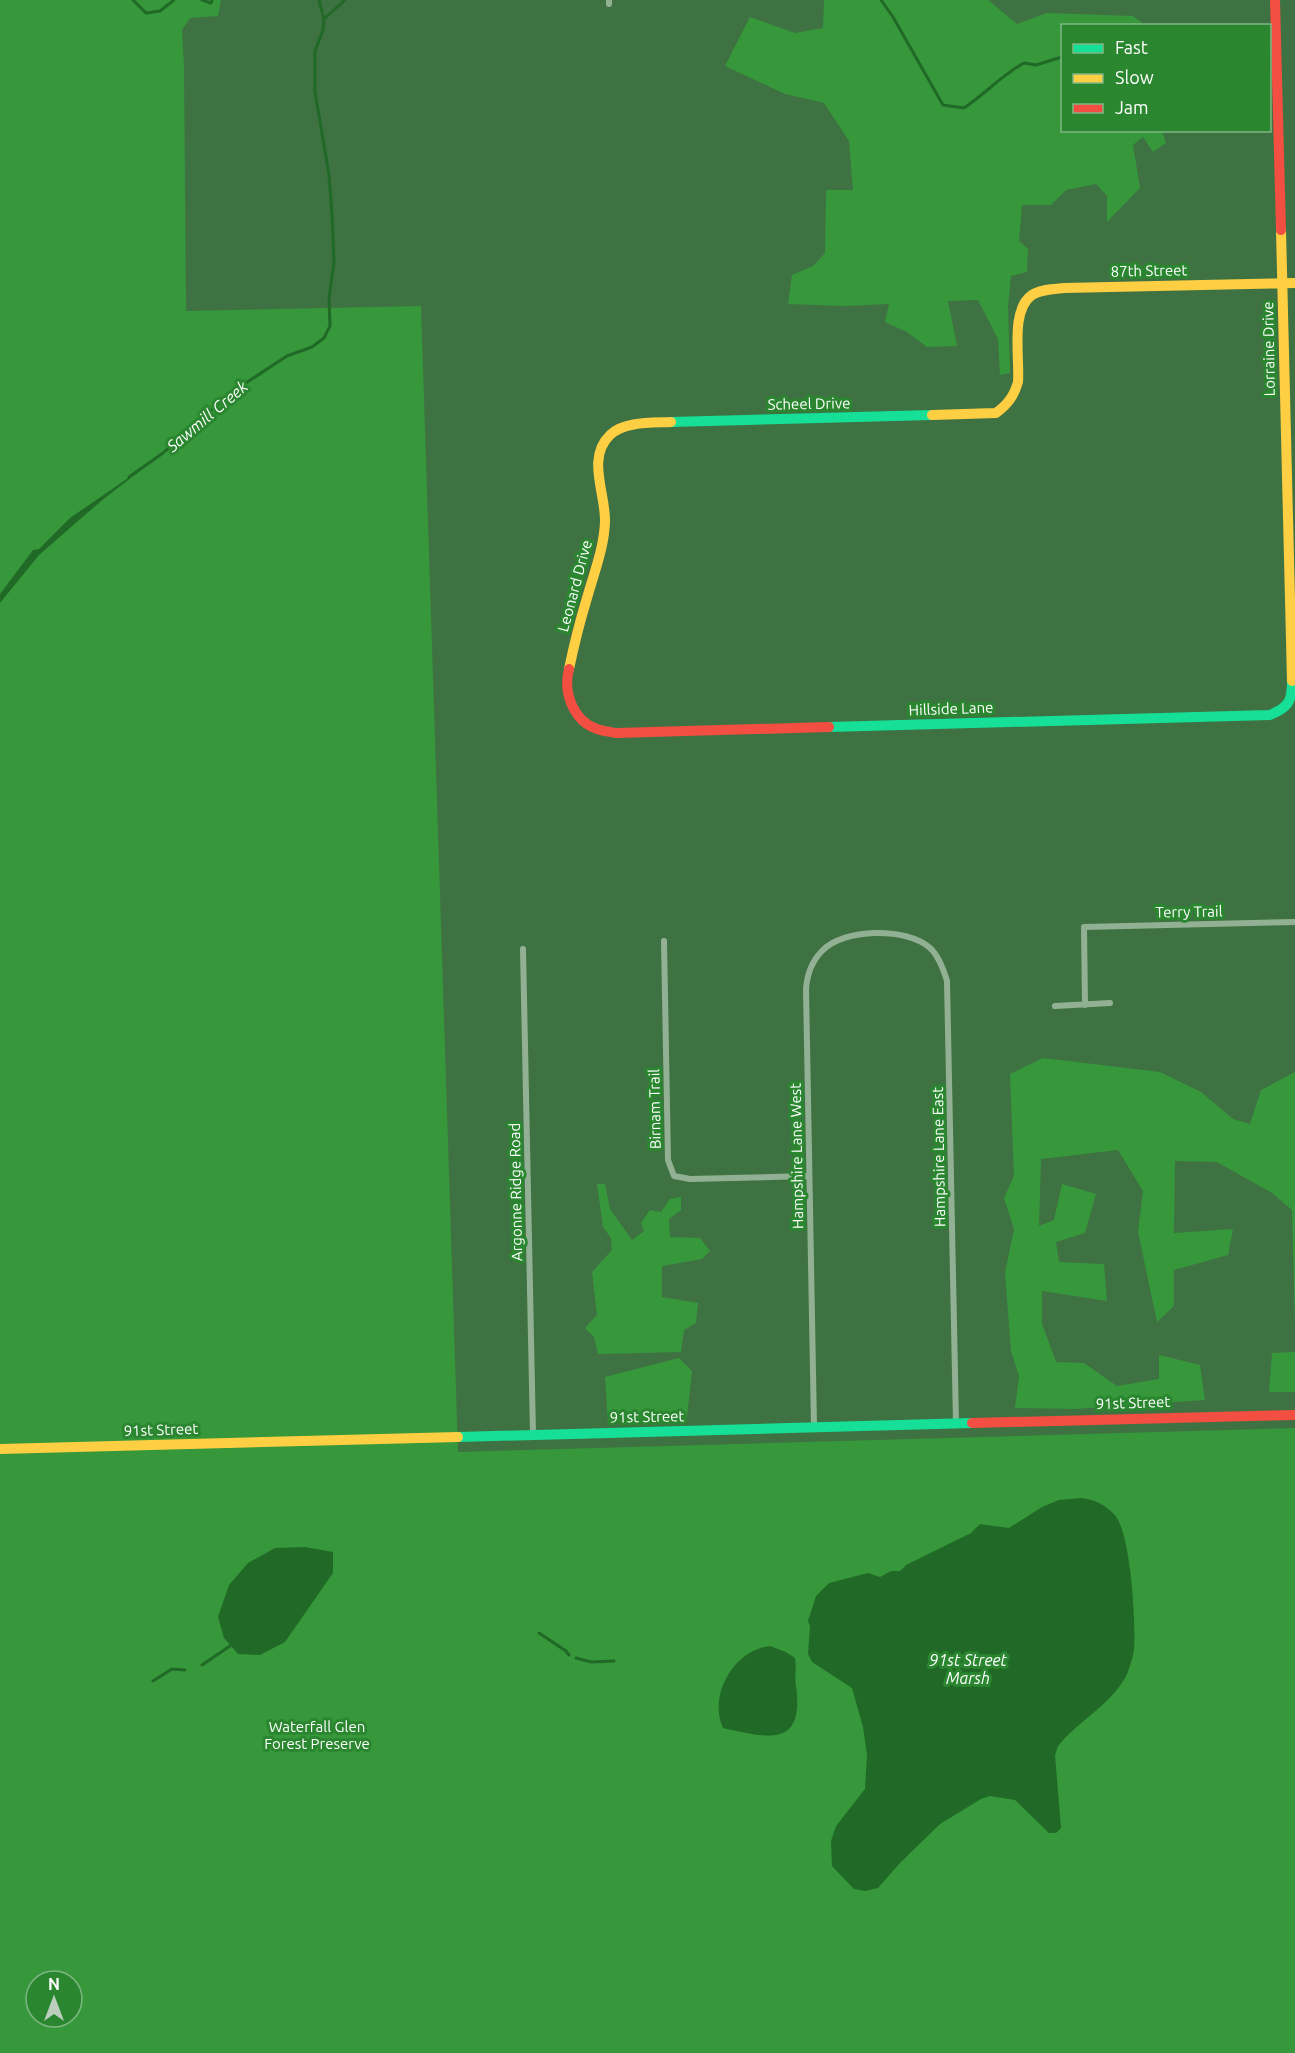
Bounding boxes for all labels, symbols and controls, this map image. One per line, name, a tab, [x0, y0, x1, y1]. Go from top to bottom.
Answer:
legend	[1061, 24, 1271, 132]
text: Fast	[1115, 37, 1148, 57]
text: Slow	[1115, 67, 1154, 87]
text: Jam	[1115, 97, 1149, 117]
street label: 87th Street	[1110, 261, 1188, 280]
street label: Lorraine Drive	[1259, 301, 1278, 397]
water label: Sawmill Creek	[162, 377, 252, 456]
street label: Scheel Drive	[767, 394, 851, 413]
street label: Leonard Drive	[554, 538, 595, 634]
street label: Hillside Lane	[908, 699, 994, 718]
street label: Terry Trail	[1155, 902, 1223, 921]
street label: Birnam Trail	[645, 1069, 664, 1149]
street label: Hampshire Lane West	[787, 1083, 806, 1229]
street label: Hampshire Lane East	[929, 1087, 948, 1227]
street label: Argonne Ridge Road	[506, 1123, 525, 1261]
street label: 91st Street	[1095, 1393, 1171, 1412]
street label: 91st Street	[610, 1407, 685, 1426]
street label: 91st Street	[123, 1420, 199, 1439]
water label: 91st Street Marsh	[929, 1651, 1008, 1687]
park label: Waterfall Glen Forest Preserve	[264, 1718, 370, 1752]
north arrow	[24, 1969, 84, 2029]
text: N	[48, 1975, 60, 1993]

